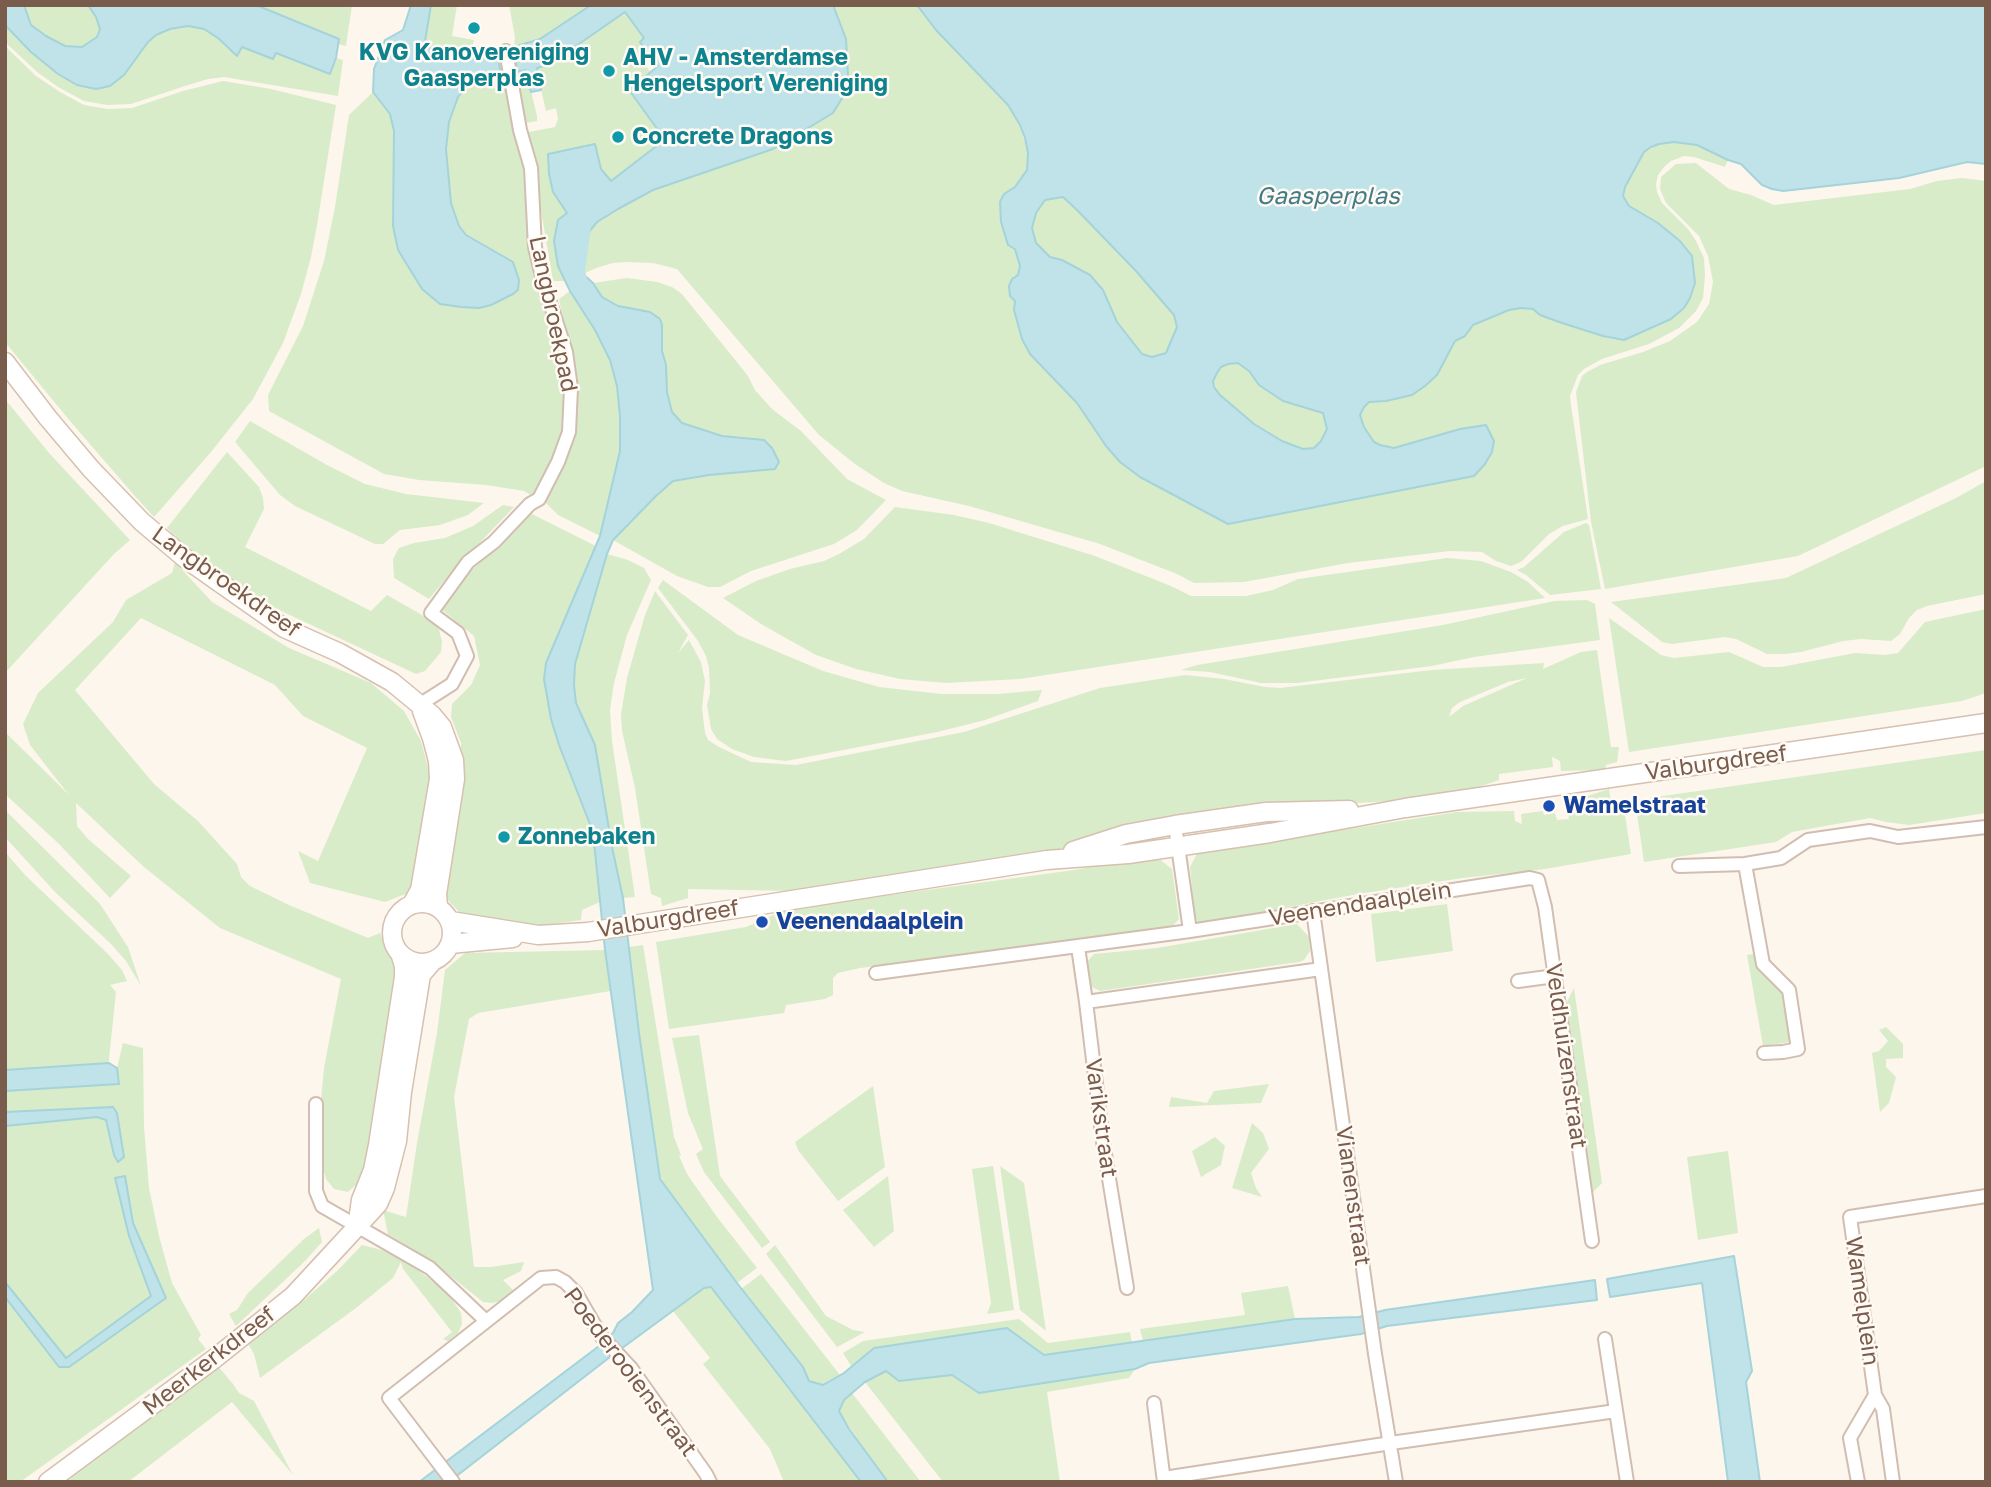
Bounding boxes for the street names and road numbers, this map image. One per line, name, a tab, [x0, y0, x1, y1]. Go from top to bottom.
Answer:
street label: Langbroekpad	[523, 233, 583, 395]
street label: Langbroekdreef	[146, 521, 306, 643]
street label: Valburgdreef	[1643, 739, 1789, 787]
street label: Veenendaalplein	[1267, 876, 1453, 932]
street label: Valburgdreef	[595, 894, 741, 944]
street label: Veldhuizenstraat	[1539, 961, 1593, 1151]
street label: Varikstraat	[1079, 1057, 1123, 1179]
street label: Vianenstraat	[1330, 1124, 1376, 1268]
street label: Wamelplein	[1839, 1235, 1885, 1367]
street label: Poederooienstraat	[557, 1282, 703, 1462]
street label: Meerkerkdreef	[137, 1301, 281, 1421]

